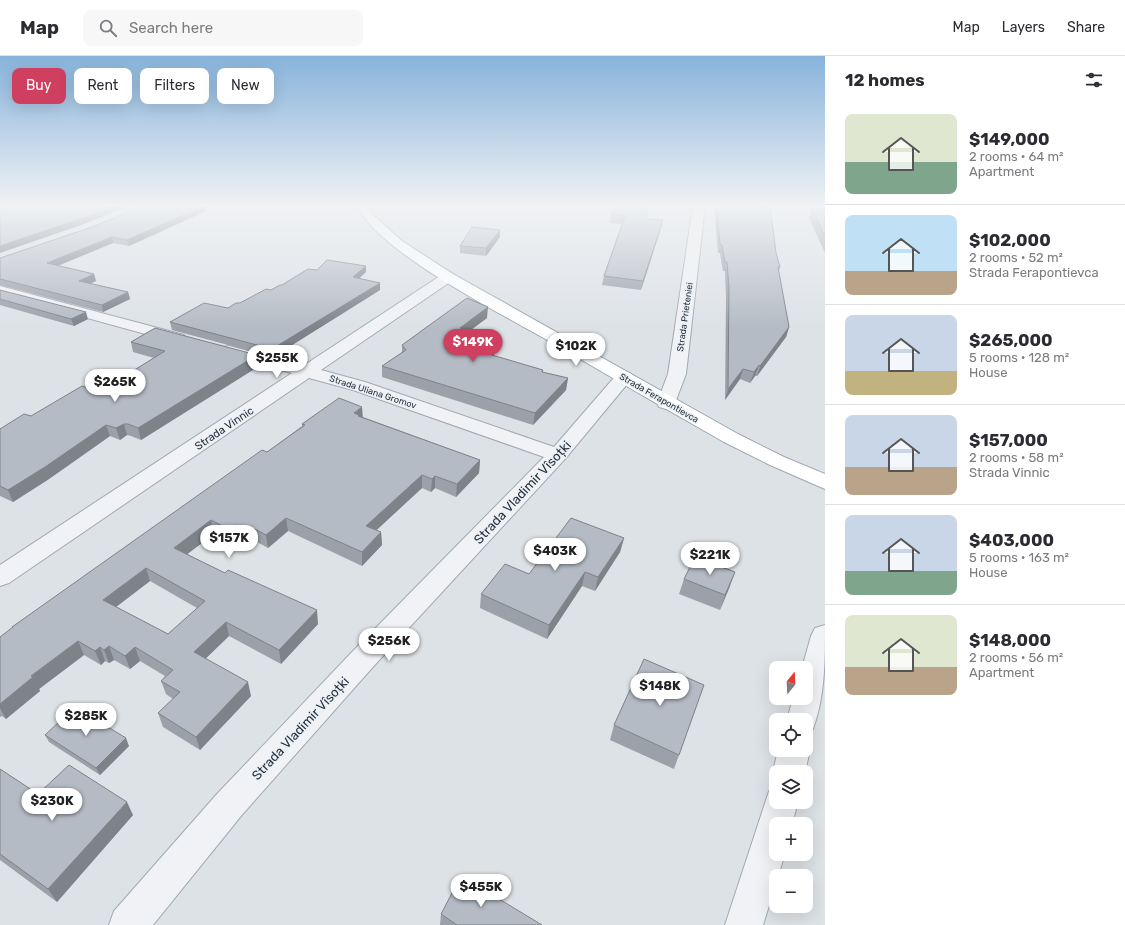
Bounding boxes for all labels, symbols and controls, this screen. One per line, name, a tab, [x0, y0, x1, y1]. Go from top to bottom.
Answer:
search box	[83, 10, 363, 46]
text: Map	[20, 16, 59, 39]
icon: search	[97, 17, 119, 39]
text: Search here	[129, 19, 213, 37]
text: Map	[953, 19, 980, 36]
text: Layers	[1002, 19, 1045, 36]
text: Share	[1067, 19, 1105, 36]
chip: Buy	[12, 68, 66, 104]
chip: Rent	[74, 68, 132, 104]
chip: Filters	[140, 68, 209, 104]
chip: New	[217, 68, 274, 104]
icon: filters	[1083, 69, 1105, 91]
text: 12 homes	[845, 70, 925, 90]
text: $149,000	[969, 129, 1050, 149]
icon: home	[877, 130, 925, 178]
text: 2 rooms · 64 m²	[969, 149, 1064, 164]
text: Apartment	[969, 164, 1034, 179]
text: $102,000	[969, 230, 1051, 250]
icon: home	[877, 231, 925, 279]
text: 2 rooms · 52 m²	[969, 250, 1063, 265]
text: Strada Ferapontievca	[969, 265, 1099, 280]
street label: Strada Prieteniei	[675, 282, 695, 352]
pin: $149K	[445, 329, 501, 363]
text: $265,000	[969, 330, 1053, 350]
icon: home	[877, 331, 925, 379]
pin: $102K	[548, 333, 604, 367]
text: $149K	[453, 334, 493, 349]
text: $102K	[555, 338, 597, 353]
pin: $255K	[249, 345, 305, 379]
text: $255K	[256, 350, 298, 365]
text: 5 rooms · 128 m²	[969, 350, 1069, 365]
text: House	[969, 365, 1007, 380]
pin: $265K	[87, 369, 143, 403]
street label: Strada Ferapontievca	[618, 371, 700, 425]
street label: Strada Uliana Gromov	[328, 373, 418, 411]
text: $265K	[94, 374, 136, 389]
street label: Strada Vinnic	[192, 404, 256, 453]
text: $157,000	[969, 430, 1048, 450]
icon: home	[877, 431, 925, 479]
street label: Strada Vladimir Vîsoțki	[471, 438, 574, 547]
text: 2 rooms · 58 m²	[969, 450, 1064, 465]
text: Strada Vinnic	[969, 465, 1050, 480]
pin: $157K	[201, 525, 257, 559]
text: $157K	[209, 530, 249, 545]
text: $403,000	[969, 530, 1054, 550]
icon: home	[877, 531, 925, 579]
pin: $403K	[527, 538, 583, 572]
pin: $221K	[682, 542, 738, 576]
text: $403K	[533, 543, 577, 558]
text: $221K	[690, 547, 730, 562]
text: 5 rooms · 163 m²	[969, 550, 1069, 565]
text: House	[969, 565, 1007, 580]
pin: $256K	[361, 628, 417, 662]
text: $148,000	[969, 630, 1051, 650]
icon: home	[877, 631, 925, 679]
text: $256K	[368, 633, 410, 648]
text: 2 rooms · 56 m²	[969, 650, 1063, 665]
north arrow	[769, 661, 813, 705]
map controls	[769, 661, 813, 913]
text: Apartment	[969, 665, 1034, 680]
pin: $148K	[632, 673, 688, 707]
street label: Strada Vladimir Vîsoțki	[249, 674, 352, 783]
text: $148K	[639, 678, 681, 693]
pin: $285K	[58, 703, 114, 737]
text: $285K	[65, 708, 107, 723]
button: locate	[769, 713, 813, 757]
button: layers	[769, 765, 813, 809]
pin: $230K	[24, 788, 80, 822]
text: $230K	[30, 793, 74, 808]
button: +	[769, 817, 813, 861]
button: −	[769, 869, 813, 913]
pin: $455K	[453, 874, 509, 908]
text: $455K	[460, 879, 502, 894]

